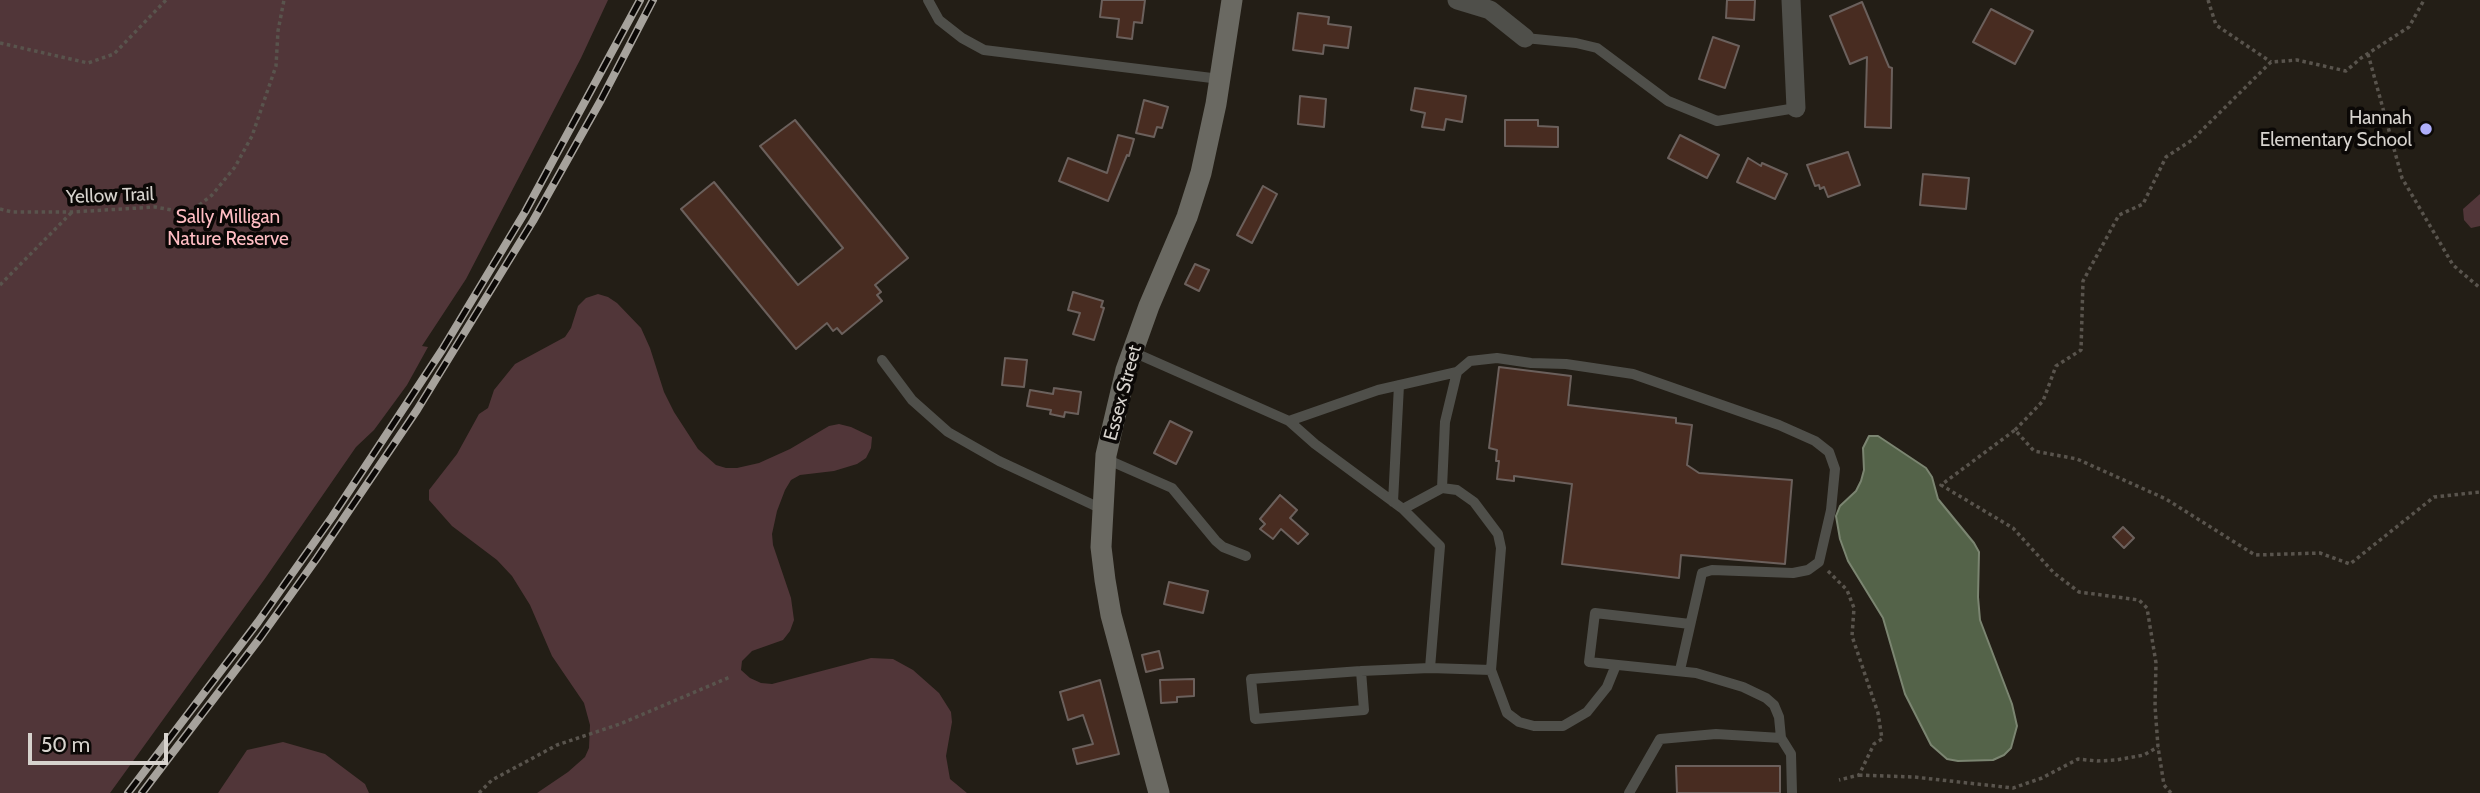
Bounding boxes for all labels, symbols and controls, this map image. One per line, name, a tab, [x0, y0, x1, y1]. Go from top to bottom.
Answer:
place label: Hannah Elementary School	[2260, 107, 2412, 151]
marker: Hannah Elementary School	[2418, 121, 2434, 137]
street label: Yellow Trail	[66, 183, 154, 209]
park label: Sally Milligan Nature Reserve	[167, 206, 289, 250]
street label: Essex Street	[1099, 343, 1147, 443]
scale bar	[32, 720, 172, 764]
text: 50 m	[41, 732, 90, 757]

